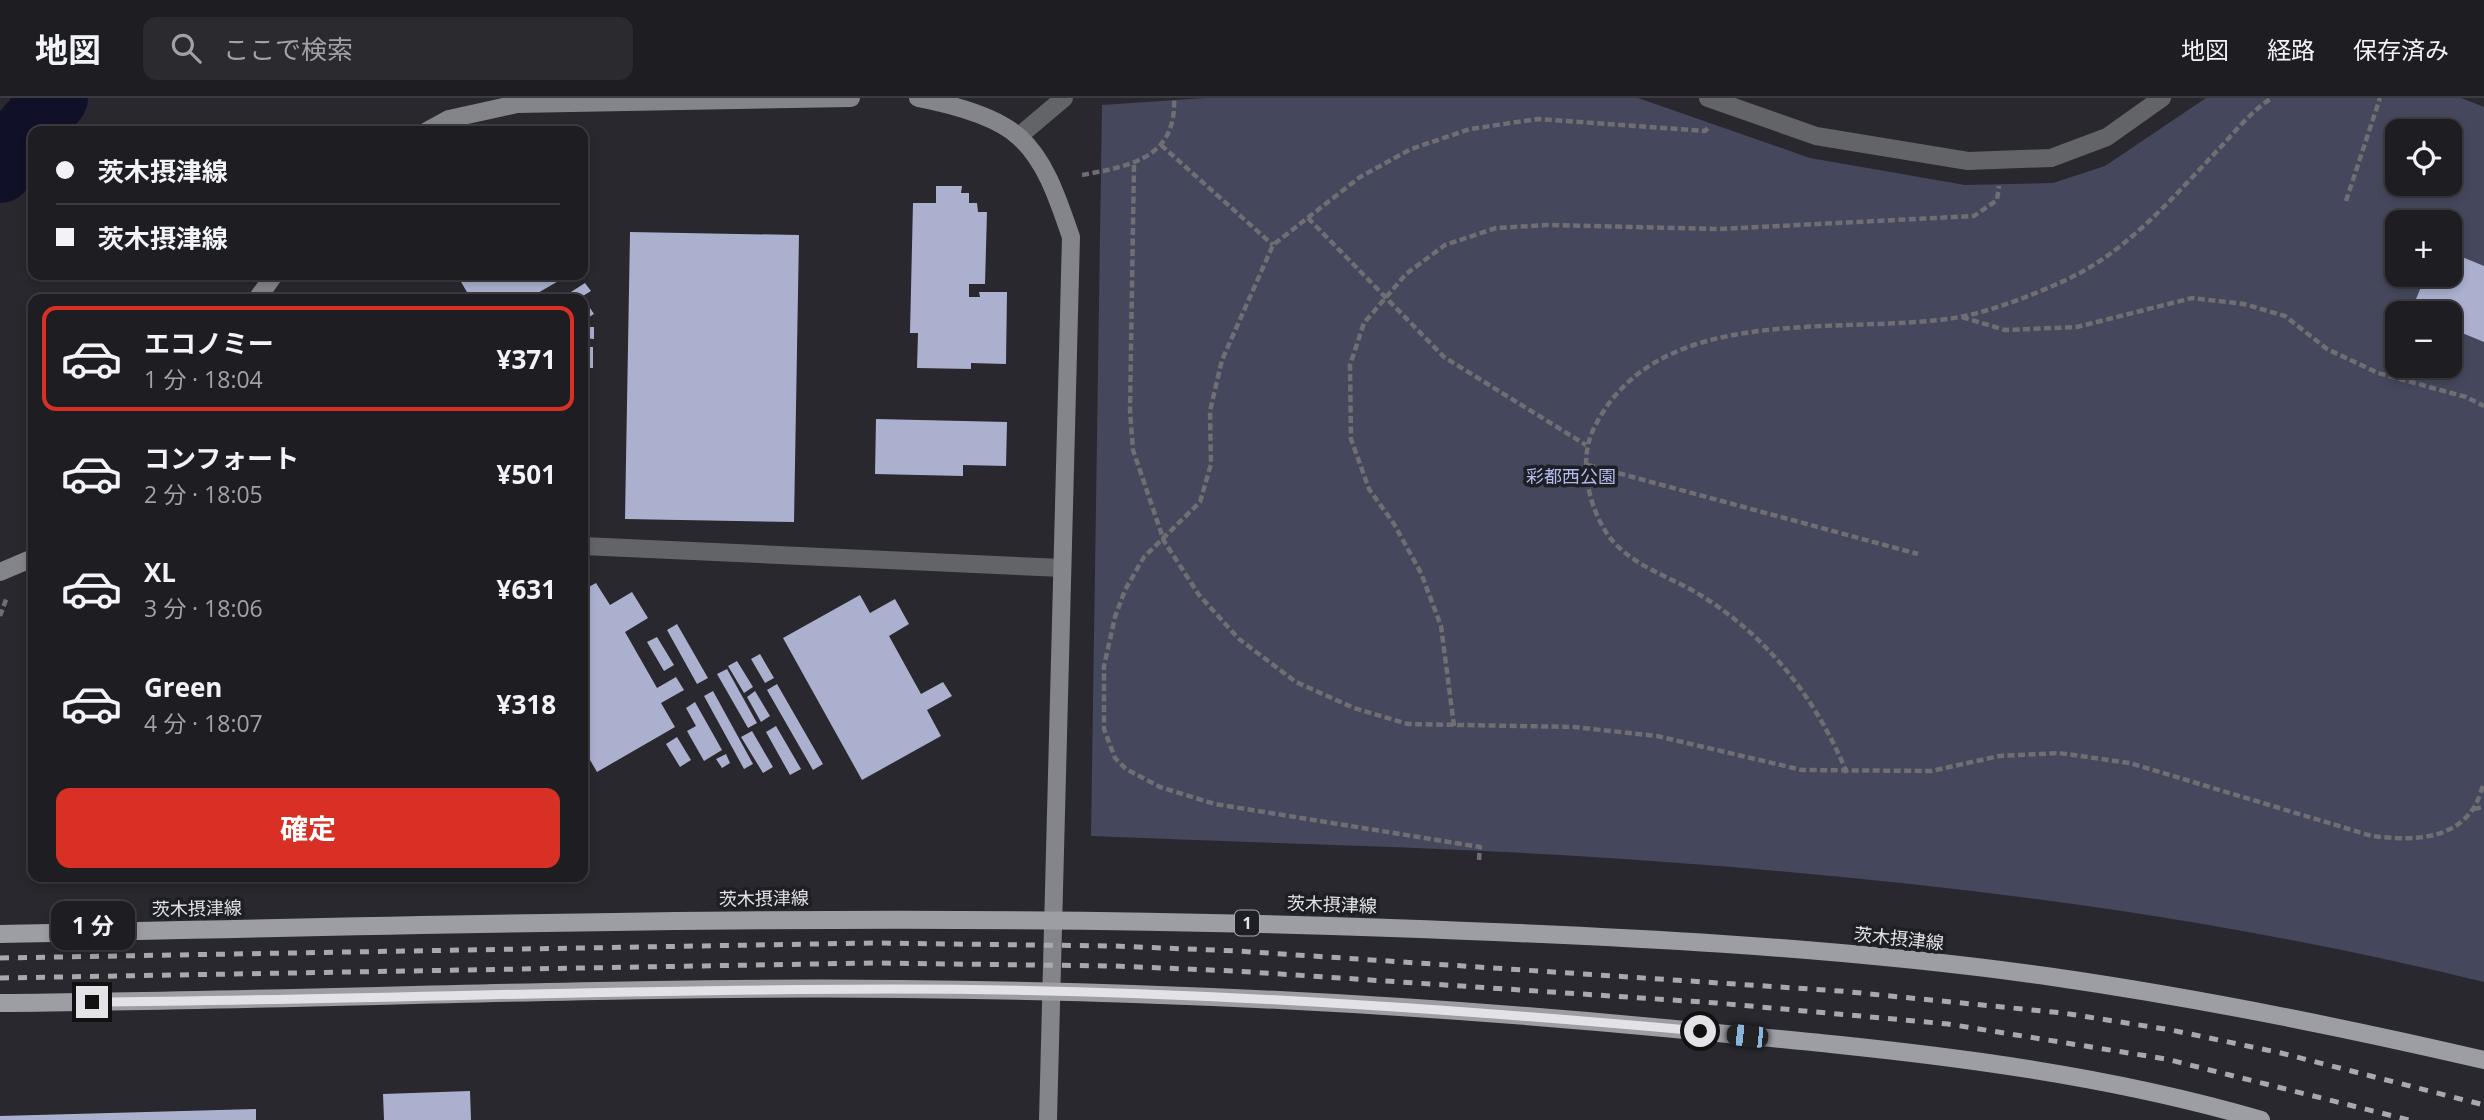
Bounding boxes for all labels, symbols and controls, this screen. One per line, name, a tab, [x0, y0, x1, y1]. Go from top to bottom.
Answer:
search box	[143, 17, 633, 80]
text: 地図	[35, 27, 101, 72]
icon: search	[167, 29, 205, 67]
text: ここで検索	[223, 31, 353, 67]
text: 地図	[2181, 33, 2229, 66]
text: 経路	[2267, 33, 2315, 66]
text: 保存済み	[2353, 33, 2449, 66]
map controls	[2385, 119, 2462, 378]
button: locate	[2385, 119, 2462, 196]
text: 茨木摂津線	[98, 153, 228, 189]
button: +	[2385, 210, 2462, 287]
text: 茨木摂津線	[98, 220, 228, 256]
button: −	[2385, 301, 2462, 378]
text: エコノミー	[144, 325, 274, 361]
icon: car	[60, 327, 123, 390]
text: ¥371	[497, 341, 556, 377]
text: 1 分 · 18:04	[144, 363, 263, 395]
text: コンフォート	[144, 440, 299, 476]
icon: car	[60, 442, 123, 505]
text: ¥501	[497, 456, 556, 492]
park label: 彩都西公園	[1526, 464, 1616, 488]
text: 2 分 · 18:05	[144, 478, 263, 510]
text: XL	[144, 554, 176, 590]
icon: car	[60, 557, 123, 620]
text: ¥631	[497, 571, 556, 607]
text: 3 分 · 18:06	[144, 592, 263, 624]
text: Green	[144, 669, 222, 705]
icon: car	[60, 672, 123, 735]
text: ¥318	[497, 686, 556, 722]
text: 4 分 · 18:07	[144, 707, 263, 739]
button: 確定	[56, 788, 560, 868]
street label: 茨木摂津線	[719, 885, 809, 911]
street label: 茨木摂津線	[1287, 890, 1377, 918]
street label: 茨木摂津線	[152, 895, 242, 921]
callout: 1 分	[50, 900, 134, 950]
text: 1 分	[72, 909, 114, 941]
road number: 1	[1235, 910, 1259, 936]
street label: 茨木摂津線	[1853, 921, 1945, 955]
route end	[76, 986, 108, 1018]
route start	[1684, 1015, 1716, 1047]
car	[1726, 1023, 1769, 1049]

